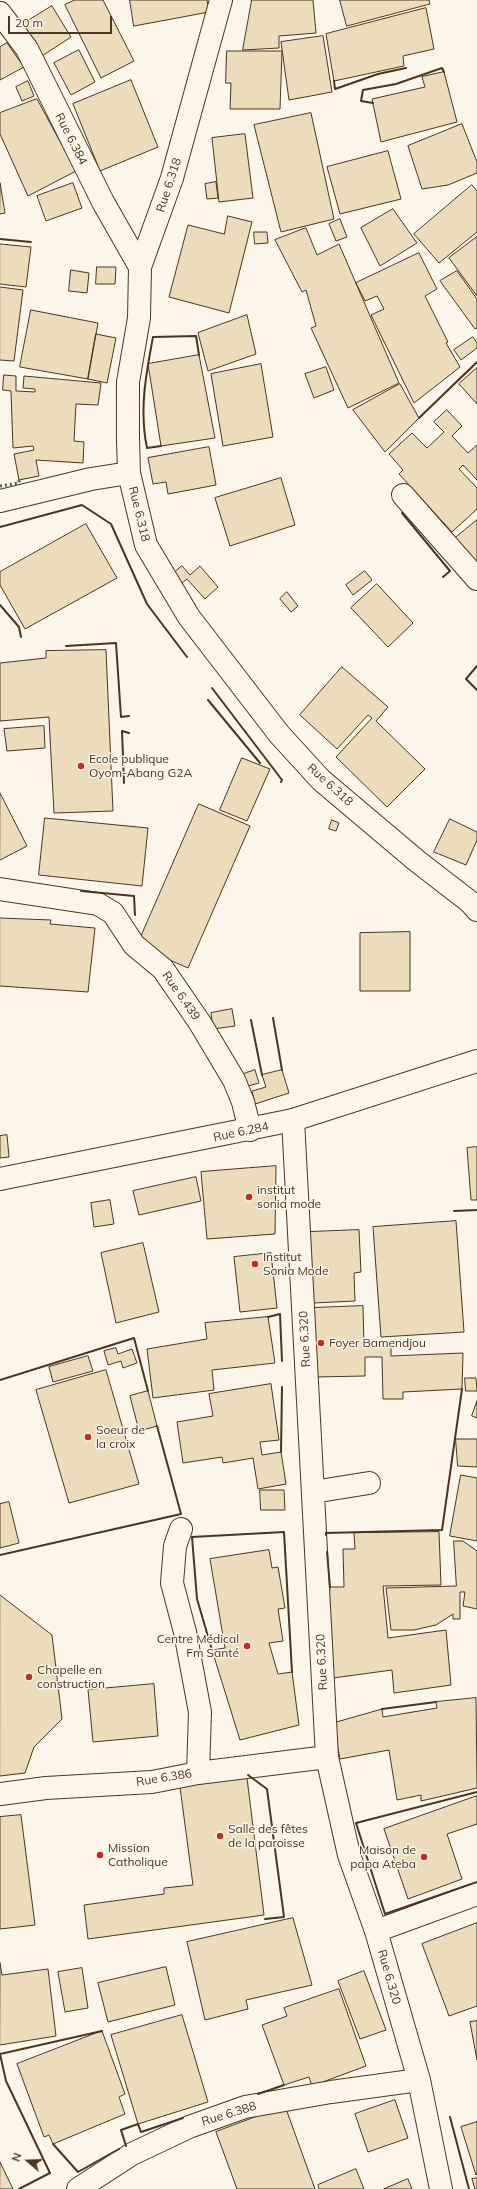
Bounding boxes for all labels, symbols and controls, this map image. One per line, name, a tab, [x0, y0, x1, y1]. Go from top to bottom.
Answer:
scale bar	[10, 8, 114, 34]
text: 20 m	[15, 15, 43, 30]
street label: Rue 6.384	[52, 111, 90, 167]
street label: Rue 6.318	[153, 156, 185, 214]
street label: Rue 6.318	[125, 485, 153, 543]
place label: Ecole publique Oyom-Abang G2A	[89, 752, 192, 780]
marker: Ecole publique Oyom-Abang G2A	[76, 761, 86, 771]
street label: Rue 6.318	[304, 761, 356, 809]
street label: Rue 6.439	[159, 969, 203, 1023]
street label: Rue 6.284	[212, 1119, 270, 1145]
place label: institut sonia mode	[257, 1183, 321, 1211]
marker: institut sonia mode	[244, 1192, 254, 1202]
place label: Institut Sonia Mode	[263, 1250, 328, 1278]
marker: Institut Sonia Mode	[250, 1259, 260, 1269]
street label: Rue 6.320	[296, 1310, 314, 1368]
place label: Foyer Bamendjou	[329, 1336, 426, 1350]
marker: Foyer Bamendjou	[316, 1338, 326, 1348]
place label: Soeur de la croix	[96, 1423, 145, 1451]
marker: Soeur de la croix	[83, 1432, 93, 1442]
place label: Centre Médical Fm Santé	[157, 1632, 239, 1660]
street label: Rue 6.320	[313, 1633, 331, 1691]
marker: Centre Médical Fm Santé	[242, 1641, 252, 1651]
place label: Chapelle en construction	[37, 1663, 105, 1691]
marker: Chapelle en construction	[24, 1672, 34, 1682]
street label: Rue 6.386	[135, 1766, 193, 1790]
place label: Salle des fêtes de la paroisse	[228, 1822, 308, 1850]
marker: Salle des fêtes de la paroisse	[215, 1831, 225, 1841]
place label: Mission Catholique	[108, 1841, 168, 1869]
place label: Maison de papa Ateba	[350, 1843, 416, 1871]
marker: Mission Catholique	[95, 1850, 105, 1860]
marker: Maison de papa Ateba	[419, 1852, 429, 1862]
street label: Rue 6.320	[374, 1948, 404, 2006]
street label: Rue 6.388	[200, 2099, 258, 2129]
north arrow	[8, 2141, 48, 2181]
text: N	[9, 2151, 25, 2163]

